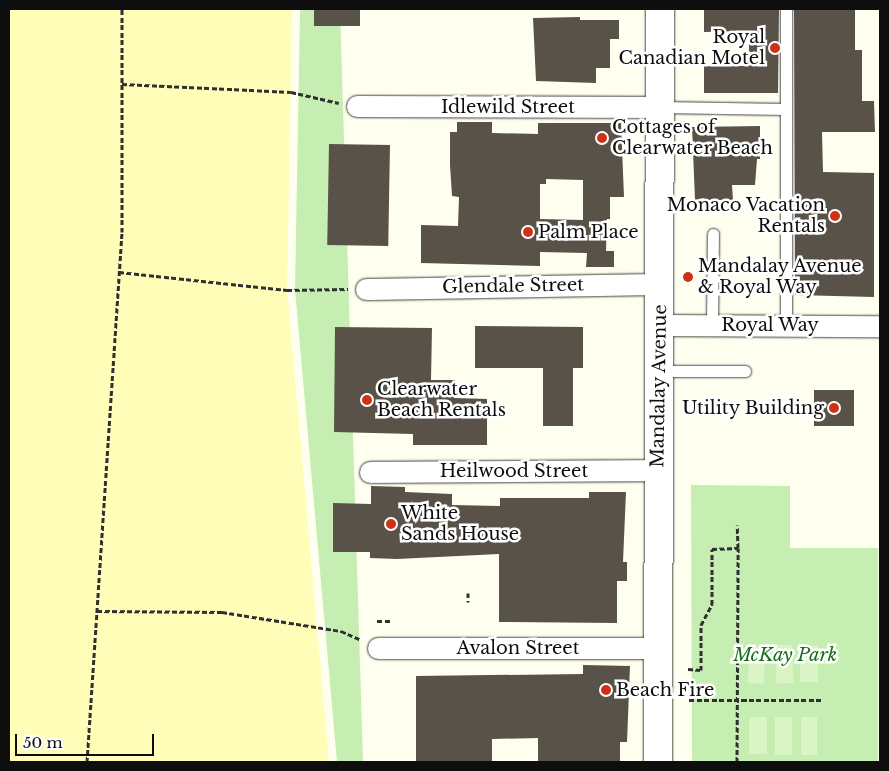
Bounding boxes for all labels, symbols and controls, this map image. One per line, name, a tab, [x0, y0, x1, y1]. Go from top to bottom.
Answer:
place label: Royal Canadian Motel	[619, 27, 765, 70]
marker: Royal Canadian Motel	[769, 42, 781, 54]
street label: Idlewild Street	[441, 96, 575, 118]
place label: Cottages of Clearwater Beach	[612, 117, 773, 160]
marker: Cottages of Clearwater Beach	[596, 132, 608, 144]
place label: Monaco Vacation Rentals	[666, 195, 825, 238]
marker: Monaco Vacation Rentals	[829, 210, 841, 222]
place label: Palm Place	[538, 221, 639, 243]
marker: Palm Place	[522, 226, 534, 238]
place label: Mandalay Avenue & Royal Way	[698, 256, 863, 298]
marker: Mandalay Avenue & Royal Way	[682, 271, 694, 283]
street label: Glendale Street	[442, 274, 584, 298]
street label: Mandalay Avenue	[647, 303, 671, 469]
street label: Royal Way	[721, 314, 819, 336]
place label: Clearwater Beach Rentals	[377, 379, 506, 422]
marker: Clearwater Beach Rentals	[361, 394, 373, 406]
place label: Utility Building	[681, 397, 824, 419]
marker: Utility Building	[828, 402, 840, 414]
street label: Heilwood Street	[440, 460, 588, 482]
place label: White Sands House	[401, 503, 519, 546]
marker: White Sands House	[385, 518, 397, 530]
street label: Avalon Street	[457, 637, 579, 659]
park label: McKay Park	[733, 644, 837, 666]
place label: Beach Fire	[616, 679, 714, 701]
marker: Beach Fire	[600, 684, 612, 696]
scale bar	[18, 724, 156, 756]
text: 50 m	[23, 733, 63, 752]

